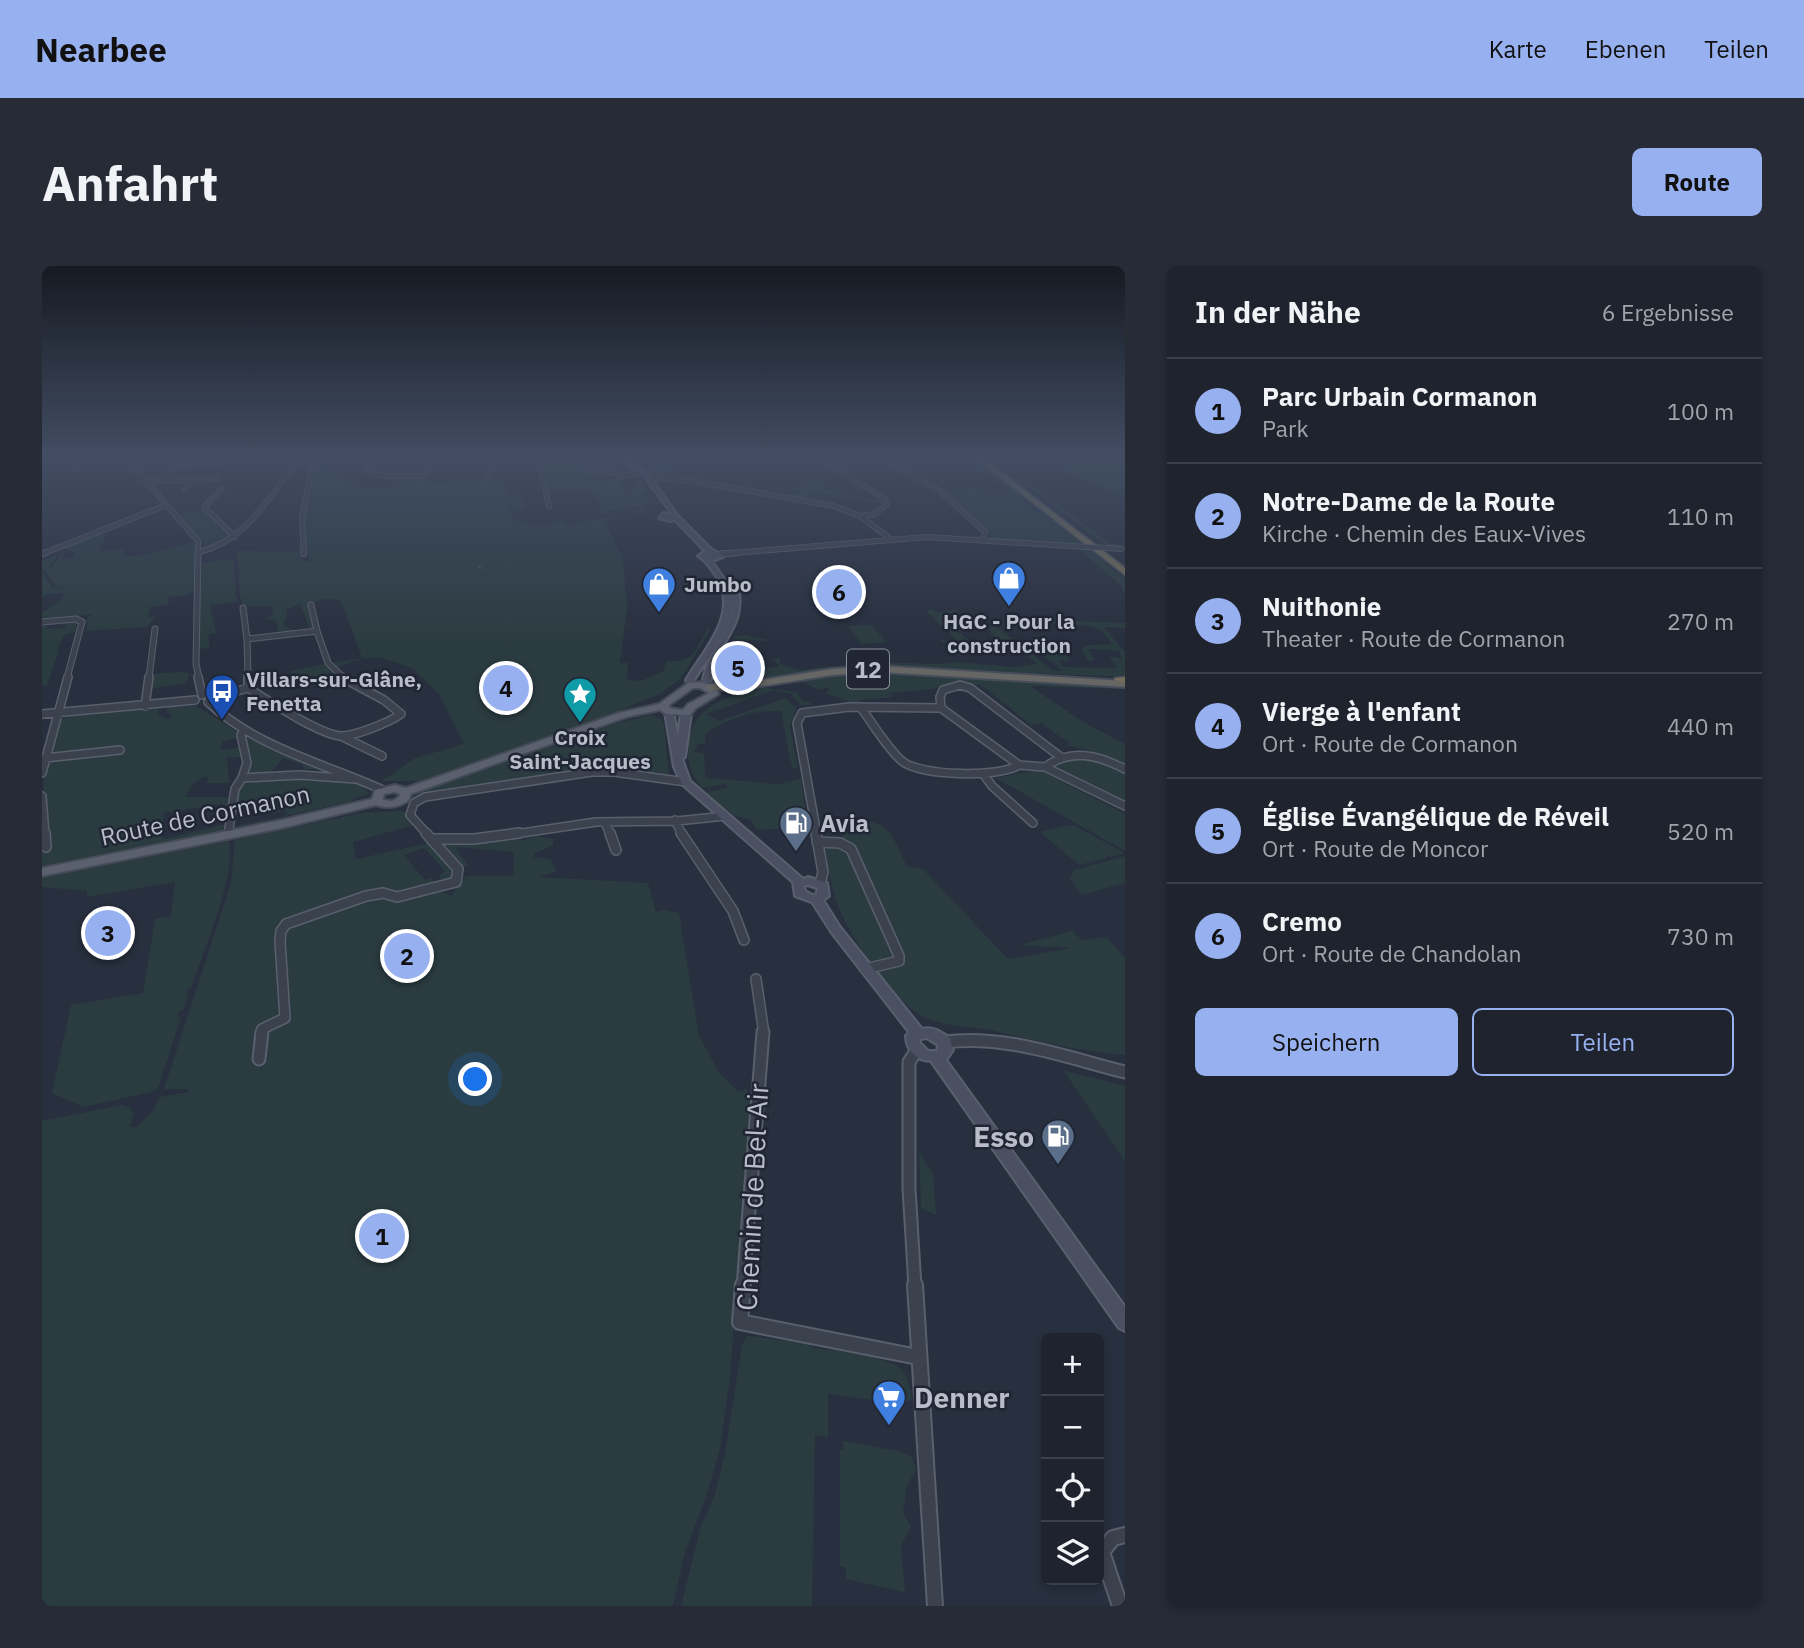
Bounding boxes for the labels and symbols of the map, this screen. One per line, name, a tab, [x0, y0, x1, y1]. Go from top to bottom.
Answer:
shop icon: HGC - Pour la construction	[990, 559, 1028, 608]
shop icon: Jumbo	[640, 565, 678, 614]
pin: 6	[816, 566, 862, 618]
place label: Jumbo	[684, 570, 752, 598]
place label: HGC - Pour la construction	[943, 607, 1075, 659]
pin: 5	[715, 642, 761, 694]
road number: 12	[847, 650, 889, 688]
pin: 4	[483, 662, 529, 714]
place label: Villars-sur-Glâne, Fenetta	[246, 665, 422, 717]
bus stop icon: Villars-sur-Glâne, Fenetta	[203, 672, 241, 721]
place icon: Croix Saint-Jacques	[561, 675, 599, 724]
place label: Croix Saint-Jacques	[509, 723, 651, 775]
street label: Route de Cormanon	[97, 777, 313, 853]
fuel station icon: Avia	[777, 804, 815, 853]
place label: Avia	[820, 807, 869, 839]
pin: 3	[85, 907, 131, 959]
pin: 2	[384, 930, 430, 982]
your location	[458, 1062, 492, 1096]
street label: Chemin de Bel-Air	[728, 1082, 776, 1312]
fuel station icon: Esso	[1039, 1117, 1077, 1166]
place label: Esso	[973, 1118, 1034, 1155]
pin: 1	[359, 1210, 405, 1262]
supermarket icon: Denner	[870, 1378, 908, 1427]
place label: Denner	[914, 1379, 1010, 1416]

